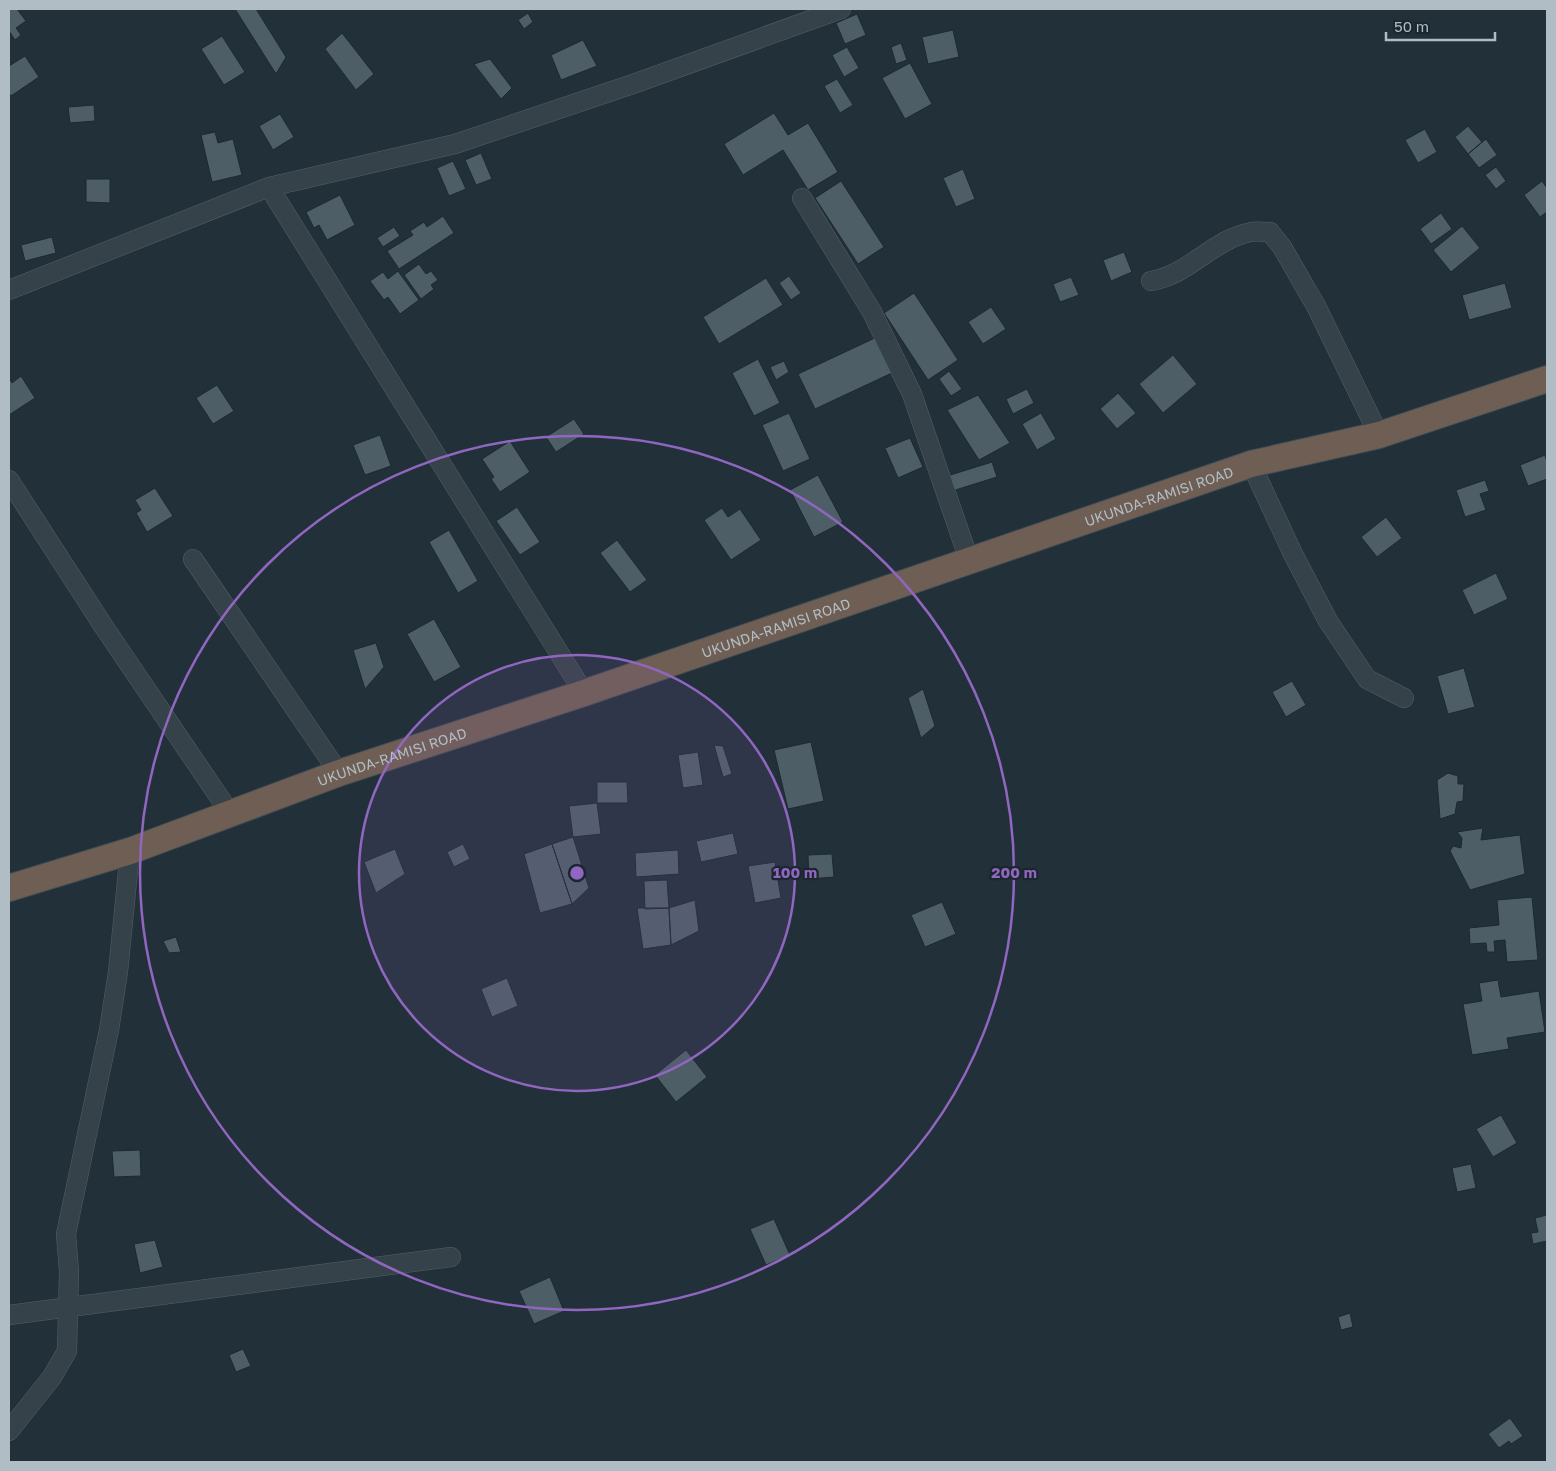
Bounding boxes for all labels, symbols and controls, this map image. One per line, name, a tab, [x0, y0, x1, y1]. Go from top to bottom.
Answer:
scale bar	[1386, 10, 1495, 42]
text: 50 m	[1394, 17, 1429, 35]
street label: UKUNDA-RAMISI ROAD	[1082, 462, 1235, 529]
street label: UKUNDA-RAMISI ROAD	[699, 594, 852, 661]
street label: UKUNDA-RAMISI ROAD	[315, 723, 468, 789]
text: 100 m	[773, 863, 817, 881]
text: 200 m	[991, 863, 1037, 881]
centre of rings	[568, 864, 586, 882]

